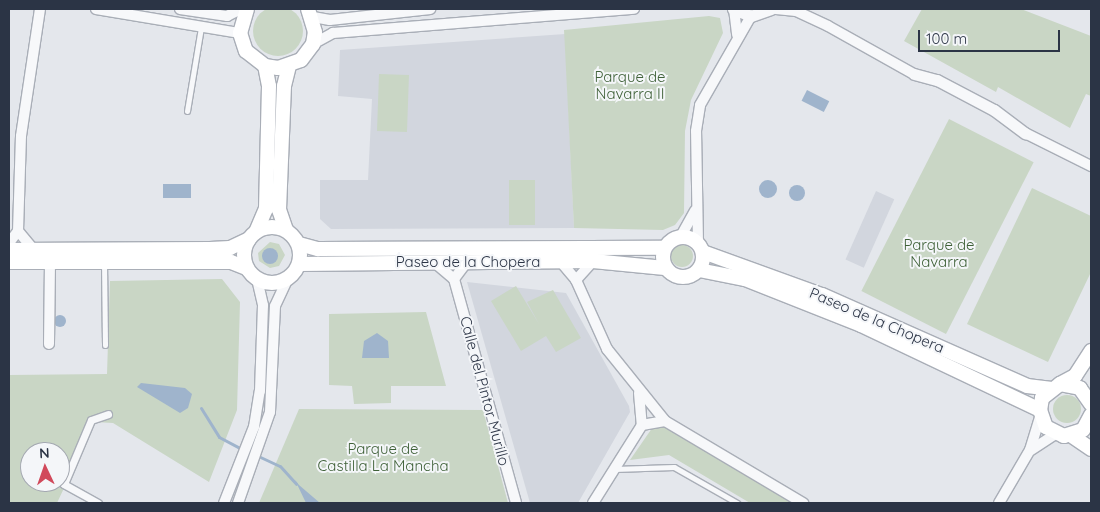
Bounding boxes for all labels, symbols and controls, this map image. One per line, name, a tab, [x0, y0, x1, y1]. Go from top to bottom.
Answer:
scale bar	[920, 20, 1062, 52]
text: 100 m	[926, 29, 967, 48]
park label: Parque de Navarra II	[594, 67, 666, 102]
park label: Parque de Navarra	[903, 235, 975, 270]
street label: Paseo de la Chopera	[396, 253, 540, 271]
street label: Paseo de la Chopera	[807, 283, 947, 357]
street label: Calle del Pintor Murillo	[456, 314, 514, 468]
park label: Parque de Castilla La Mancha	[317, 439, 449, 474]
north arrow	[20, 442, 70, 492]
text: N	[39, 444, 50, 462]

